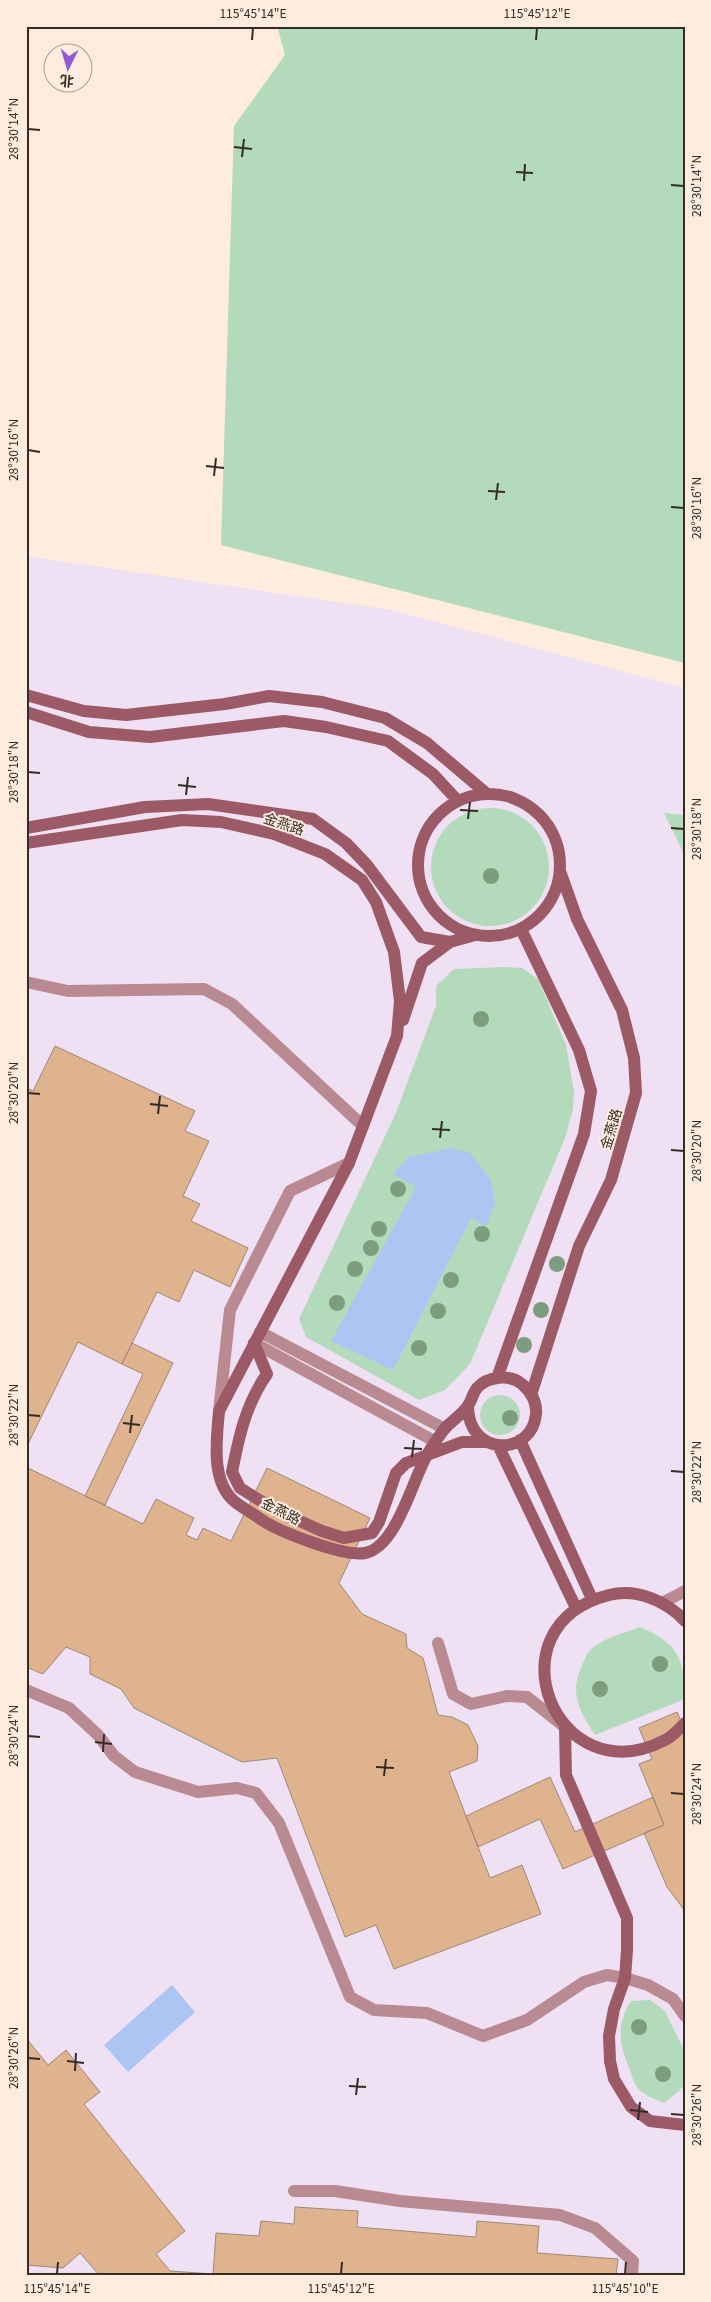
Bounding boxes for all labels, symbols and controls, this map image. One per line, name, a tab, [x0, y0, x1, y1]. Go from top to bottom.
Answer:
text: 115°45'14"E	[219, 4, 287, 21]
text: 115°45'12"E	[503, 4, 571, 21]
north arrow	[42, 42, 92, 92]
text: 北	[59, 71, 75, 93]
text: 28°30'14"N	[4, 98, 21, 160]
text: 28°30'14"N	[687, 155, 704, 217]
text: 28°30'16"N	[4, 419, 21, 481]
text: 28°30'16"N	[687, 477, 704, 539]
text: 28°30'18"N	[4, 741, 21, 803]
text: 28°30'18"N	[687, 798, 704, 860]
street label: 金燕路	[261, 807, 307, 839]
text: 28°30'20"N	[4, 1062, 21, 1124]
street label: 金燕路	[594, 1106, 626, 1152]
text: 28°30'20"N	[687, 1120, 704, 1182]
text: 28°30'22"N	[4, 1384, 21, 1446]
text: 28°30'22"N	[687, 1441, 704, 1503]
street label: 金燕路	[258, 1492, 305, 1529]
text: 28°30'24"N	[4, 1705, 21, 1767]
text: 28°30'24"N	[687, 1763, 704, 1825]
text: 28°30'26"N	[4, 2027, 21, 2089]
text: 28°30'26"N	[687, 2084, 704, 2146]
text: 115°45'14"E	[23, 2279, 91, 2296]
text: 115°45'12"E	[307, 2279, 375, 2296]
text: 115°45'10"E	[591, 2279, 659, 2296]

